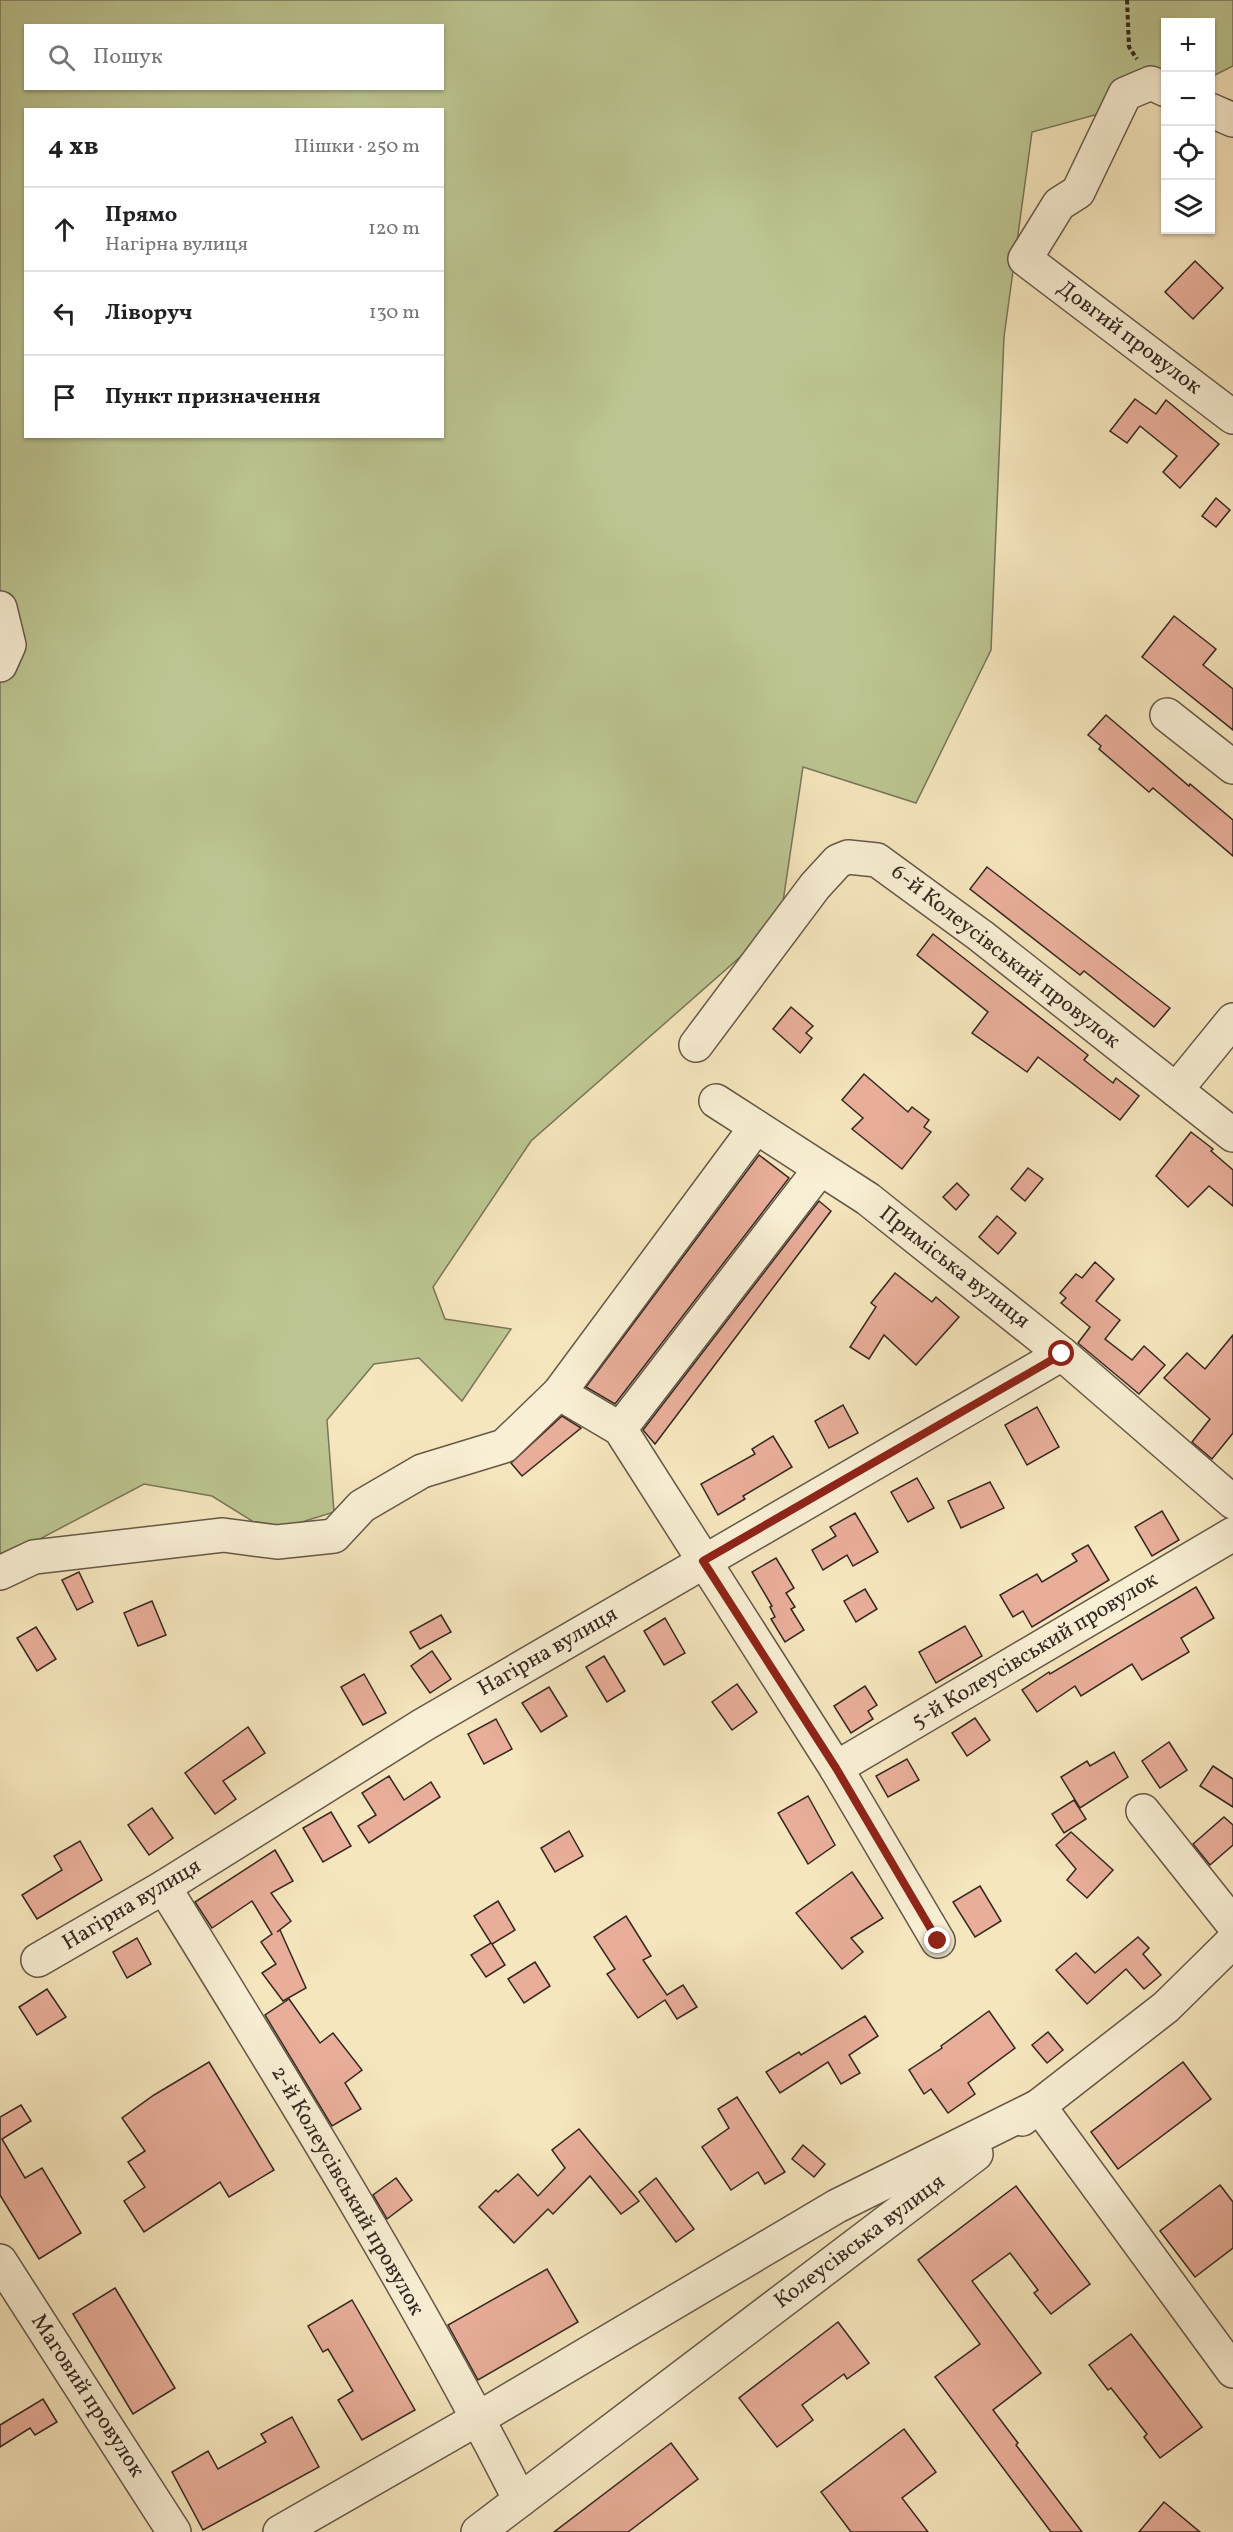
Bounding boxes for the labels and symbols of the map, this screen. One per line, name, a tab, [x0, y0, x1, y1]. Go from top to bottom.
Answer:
street label: Довгий провулок	[1050, 273, 1208, 403]
street label: 6-й Колеусівський провулок	[884, 857, 1126, 1057]
street label: Приміська вулиця	[872, 1199, 1036, 1337]
route start	[1048, 1340, 1074, 1366]
street label: 5-й Колеусівський провулок	[906, 1565, 1164, 1737]
street label: Нагірна вулиця	[472, 1599, 624, 1705]
street label: Нагірна вулиця	[57, 1851, 207, 1959]
route end	[924, 1927, 950, 1953]
street label: 2-й Колеусівський провулок	[263, 2060, 431, 2322]
street label: Колеусівська вулиця	[768, 2167, 952, 2317]
street label: Маговий провулок	[23, 2308, 152, 2484]

